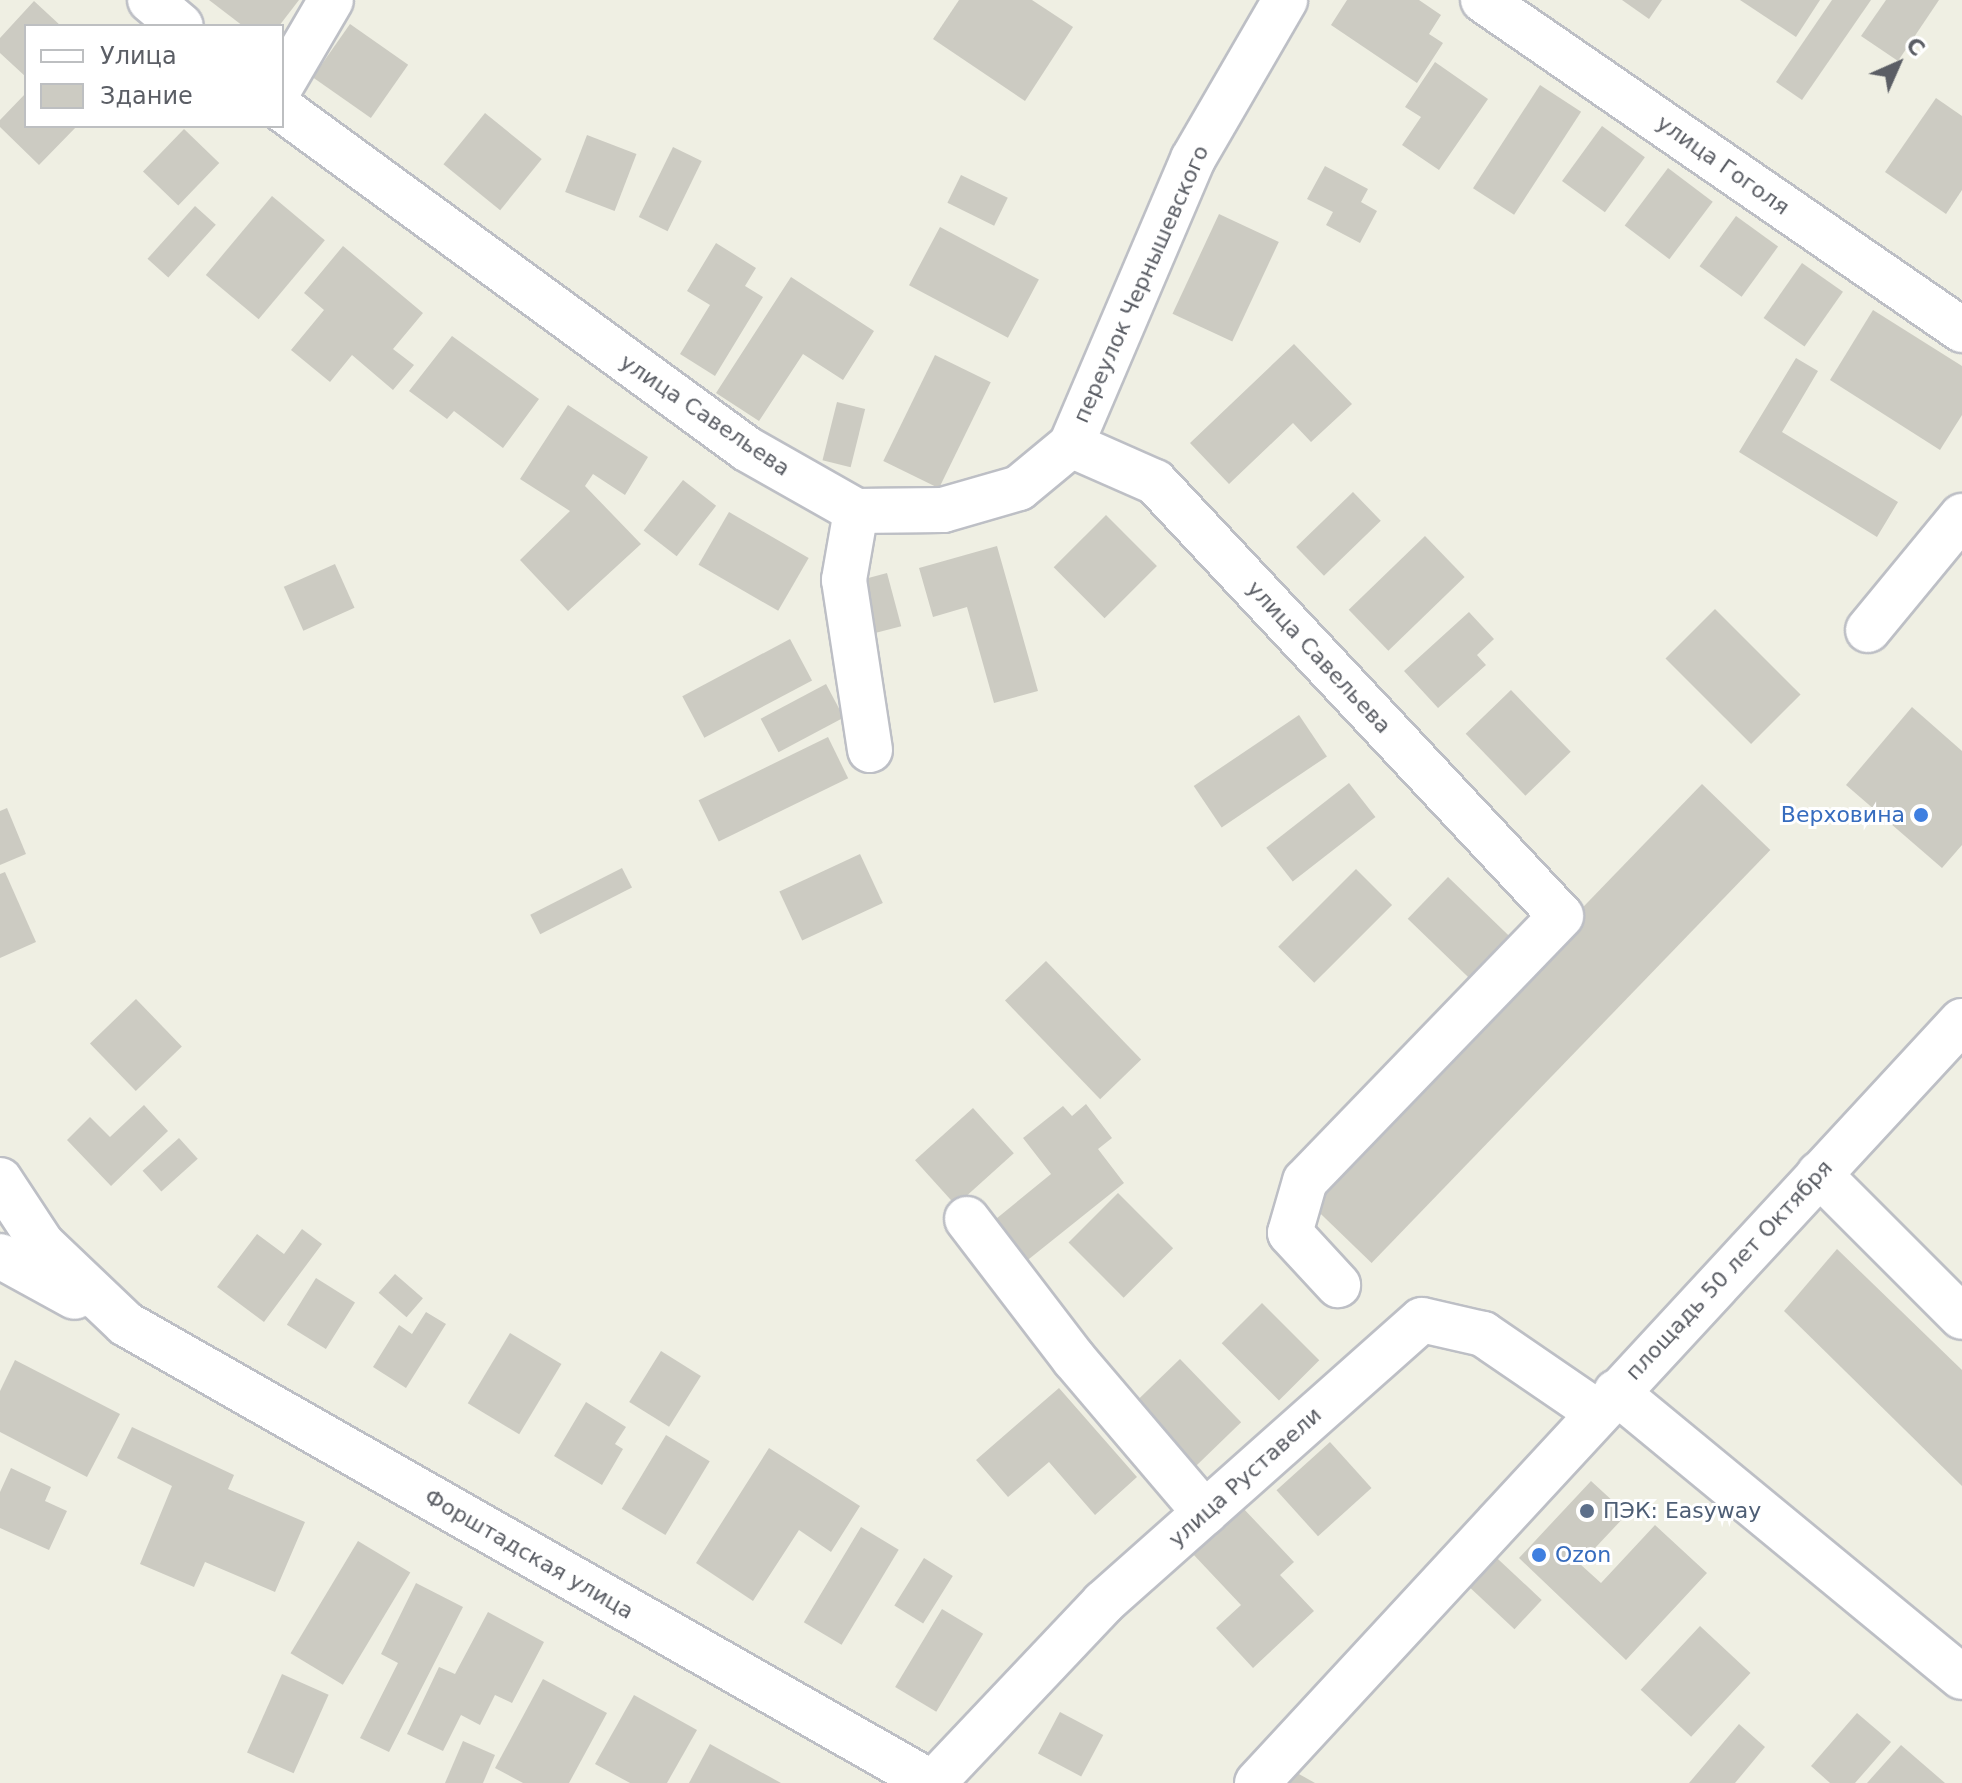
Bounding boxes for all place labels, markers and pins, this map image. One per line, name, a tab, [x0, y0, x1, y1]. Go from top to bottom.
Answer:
place label: Верховина	[1781, 802, 1905, 828]
marker: Верховина	[1912, 806, 1930, 824]
place label: ПЭК: Easyway	[1603, 1498, 1761, 1524]
marker: ПЭК: Easyway	[1578, 1502, 1596, 1520]
place label: Ozon	[1555, 1542, 1611, 1568]
marker: Ozon	[1530, 1546, 1548, 1564]

